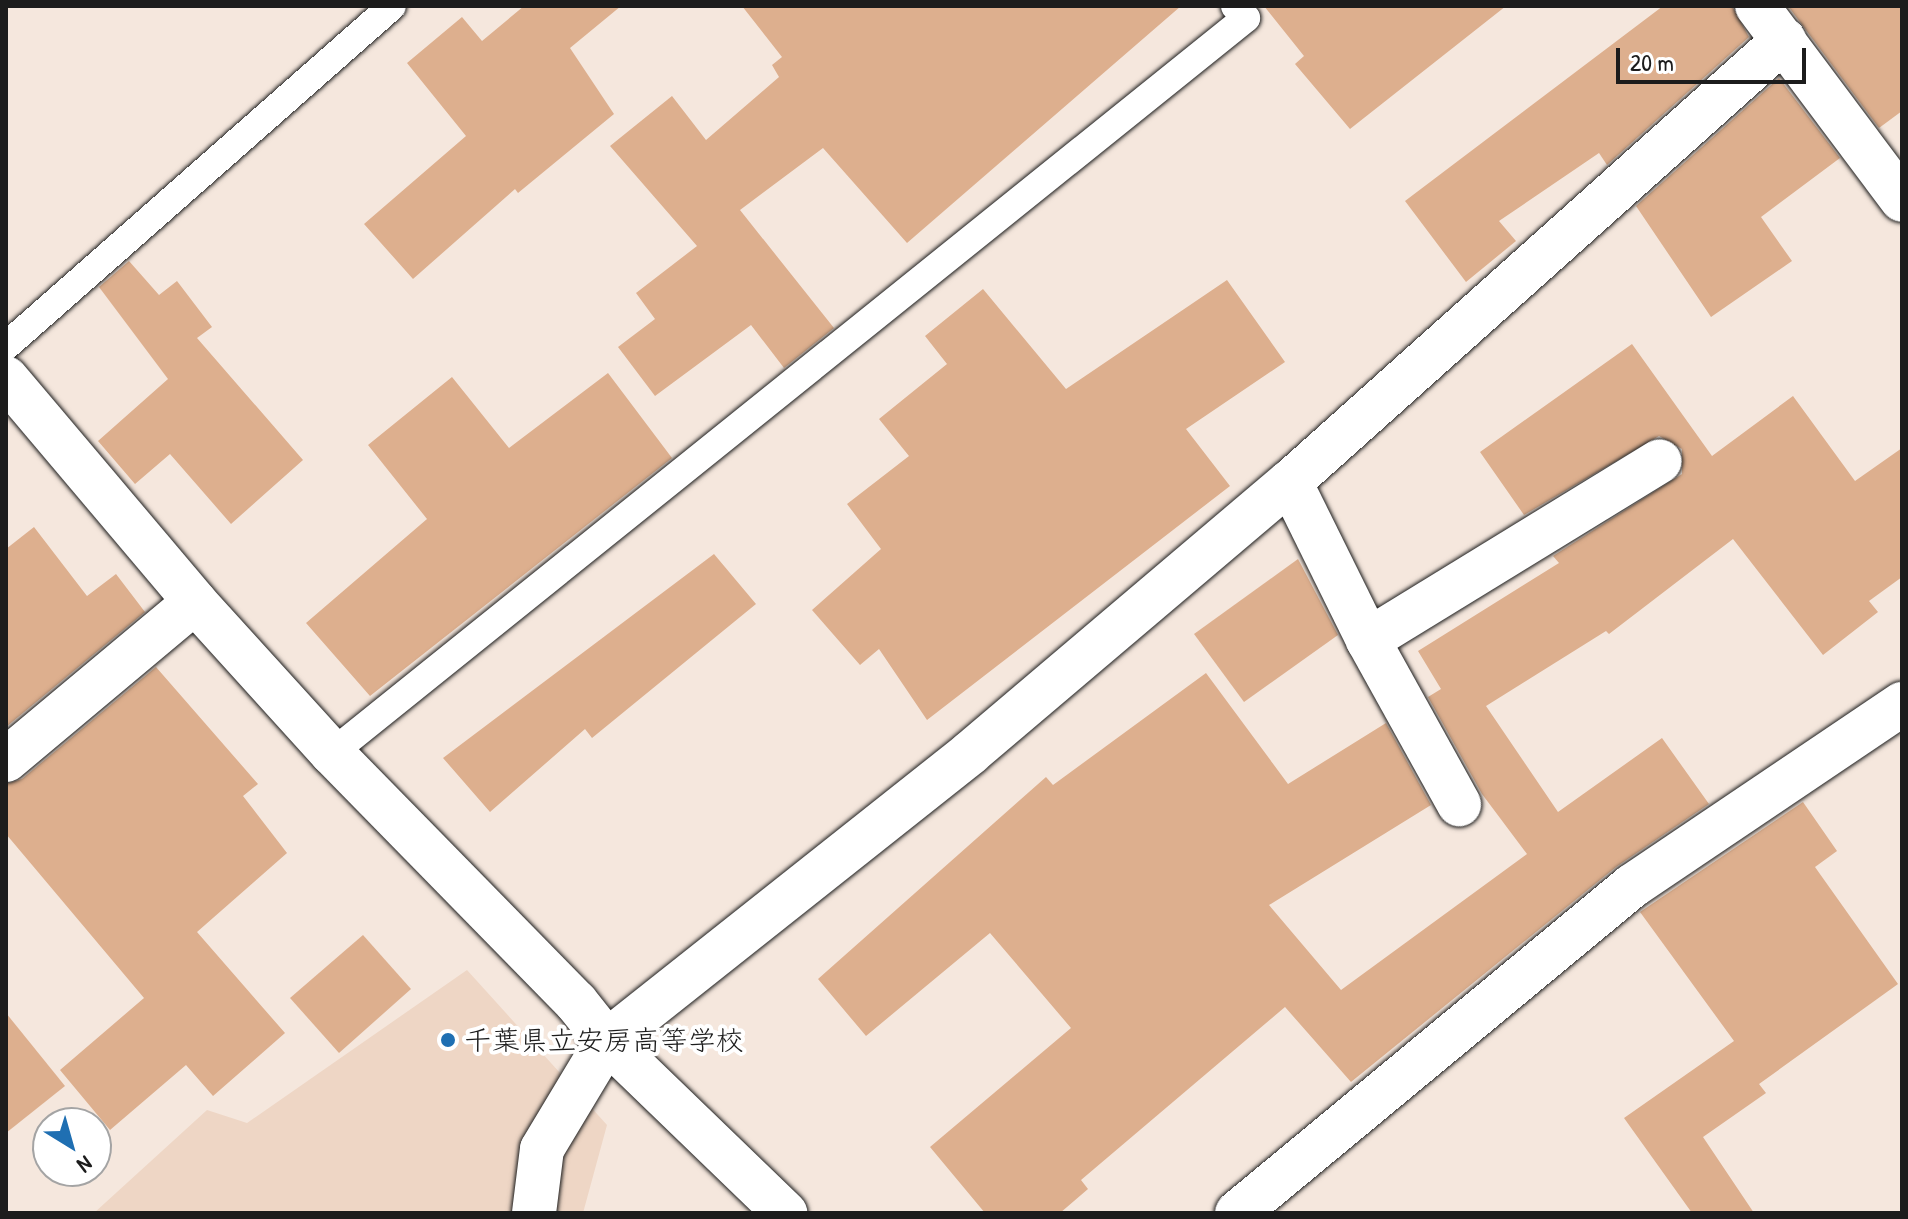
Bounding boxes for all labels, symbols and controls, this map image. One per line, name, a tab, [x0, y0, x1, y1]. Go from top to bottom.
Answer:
scale bar	[1620, 32, 1810, 82]
text: 20 m	[1630, 46, 1674, 78]
place label: 千葉県立安房高等学校	[464, 1023, 744, 1057]
marker: 千葉県立安房高等学校	[439, 1031, 457, 1049]
north arrow	[32, 1107, 112, 1187]
text: N	[72, 1149, 99, 1180]

